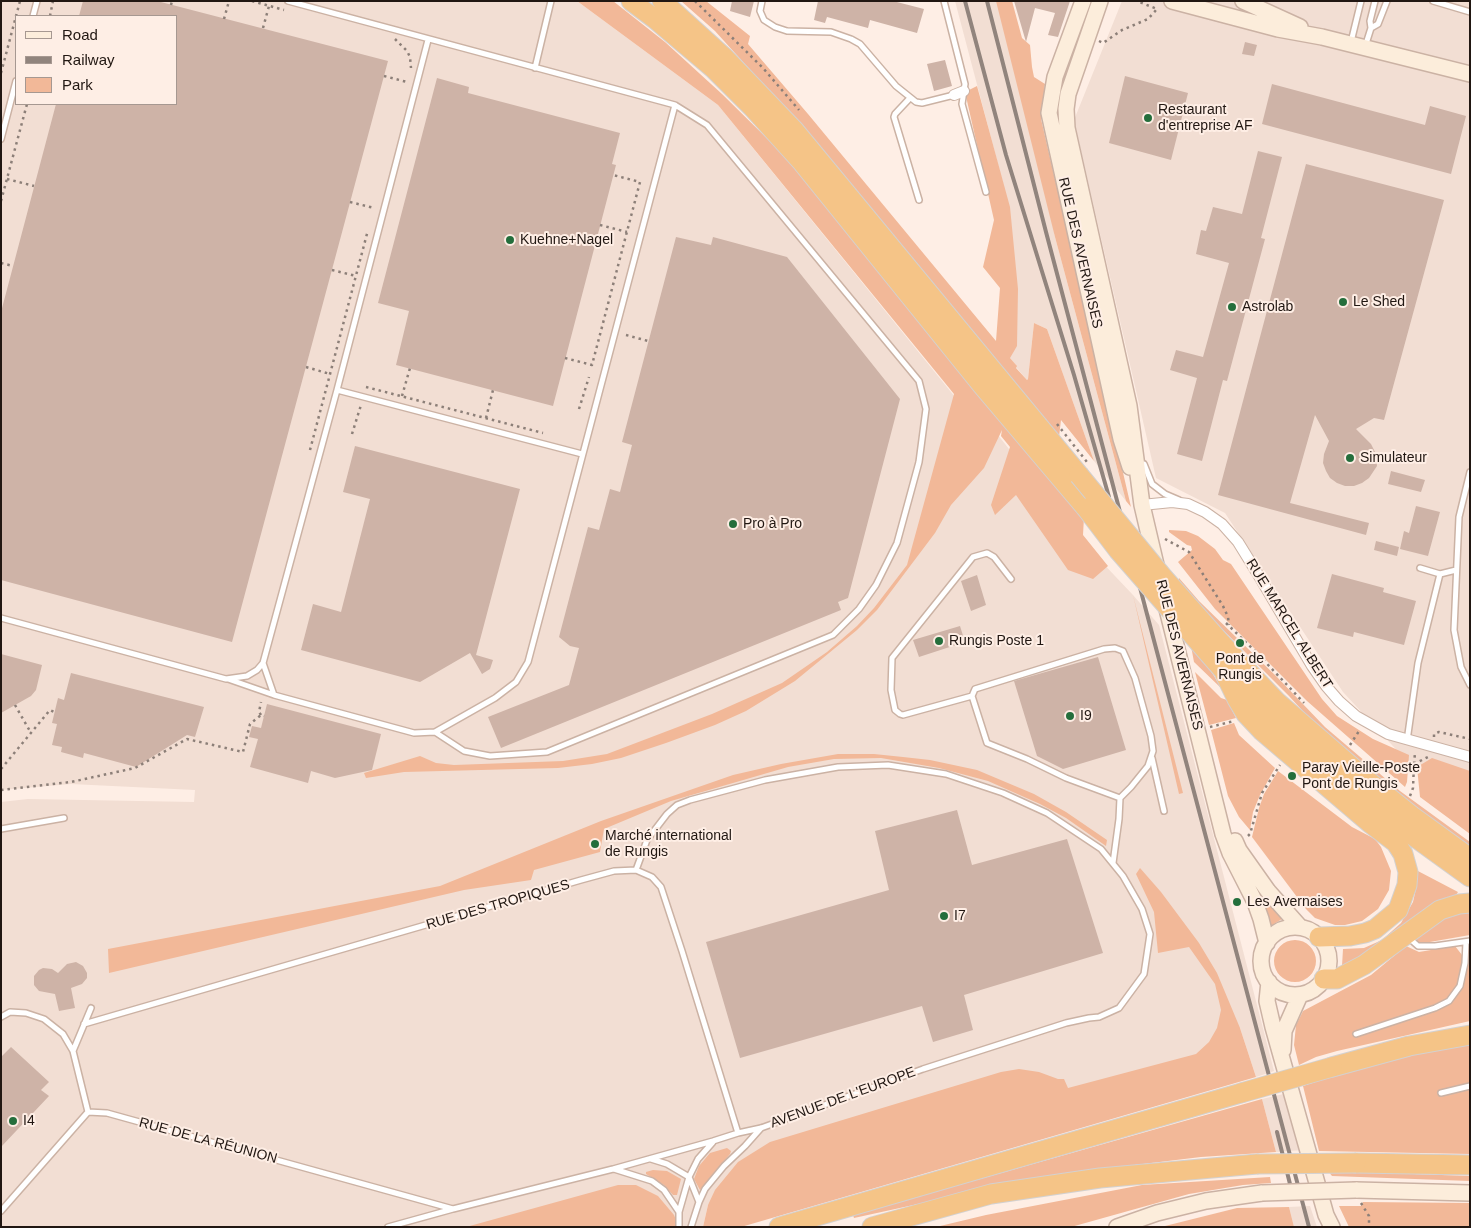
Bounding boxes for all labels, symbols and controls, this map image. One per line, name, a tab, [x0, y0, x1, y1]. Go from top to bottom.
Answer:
legend	[15, 15, 178, 105]
text: Road	[62, 26, 98, 43]
text: Railway	[62, 51, 115, 68]
text: Park	[62, 76, 93, 93]
place label: Restaurant d'entreprise AF	[1158, 102, 1252, 134]
marker: Restaurant d'entreprise AF	[1142, 112, 1154, 124]
street label: RUE DES AVERNAISES	[1054, 176, 1106, 330]
place label: Kuehne+Nagel	[520, 232, 613, 248]
marker: Kuehne+Nagel	[504, 234, 516, 246]
place label: Le Shed	[1353, 294, 1405, 310]
marker: Le Shed	[1337, 296, 1349, 308]
place label: Astrolab	[1242, 299, 1293, 315]
marker: Astrolab	[1226, 301, 1238, 313]
place label: Simulateur	[1360, 450, 1427, 466]
marker: Simulateur	[1344, 452, 1356, 464]
place label: Pro à Pro	[743, 516, 802, 532]
marker: Pro à Pro	[727, 518, 739, 530]
street label: RUE MARCEL ALBERT	[1242, 556, 1336, 692]
street label: RUE DES AVERNAISES	[1152, 578, 1206, 732]
place label: Rungis Poste 1	[949, 633, 1044, 649]
marker: Rungis Poste 1	[933, 635, 945, 647]
marker: Pont de Rungis	[1234, 637, 1246, 649]
place label: Pont de Rungis	[1216, 651, 1264, 684]
place label: I9	[1080, 708, 1092, 724]
marker: I9	[1064, 710, 1076, 722]
place label: Paray Vieille-Poste Pont de Rungis	[1302, 760, 1420, 792]
marker: Paray Vieille-Poste Pont de Rungis	[1286, 770, 1298, 782]
place label: Marché international de Rungis	[605, 828, 732, 860]
marker: Marché international de Rungis	[589, 838, 601, 850]
street label: RUE DES TROPIQUES	[424, 876, 572, 934]
place label: Les Avernaises	[1247, 894, 1342, 910]
marker: Les Avernaises	[1231, 896, 1243, 908]
place label: I7	[954, 908, 966, 924]
marker: I7	[938, 910, 950, 922]
street label: AVENUE DE L'EUROPE	[768, 1064, 918, 1132]
place label: I4	[23, 1113, 35, 1129]
street label: RUE DE LA RÉUNION	[137, 1114, 279, 1168]
marker: I4	[7, 1115, 19, 1127]

